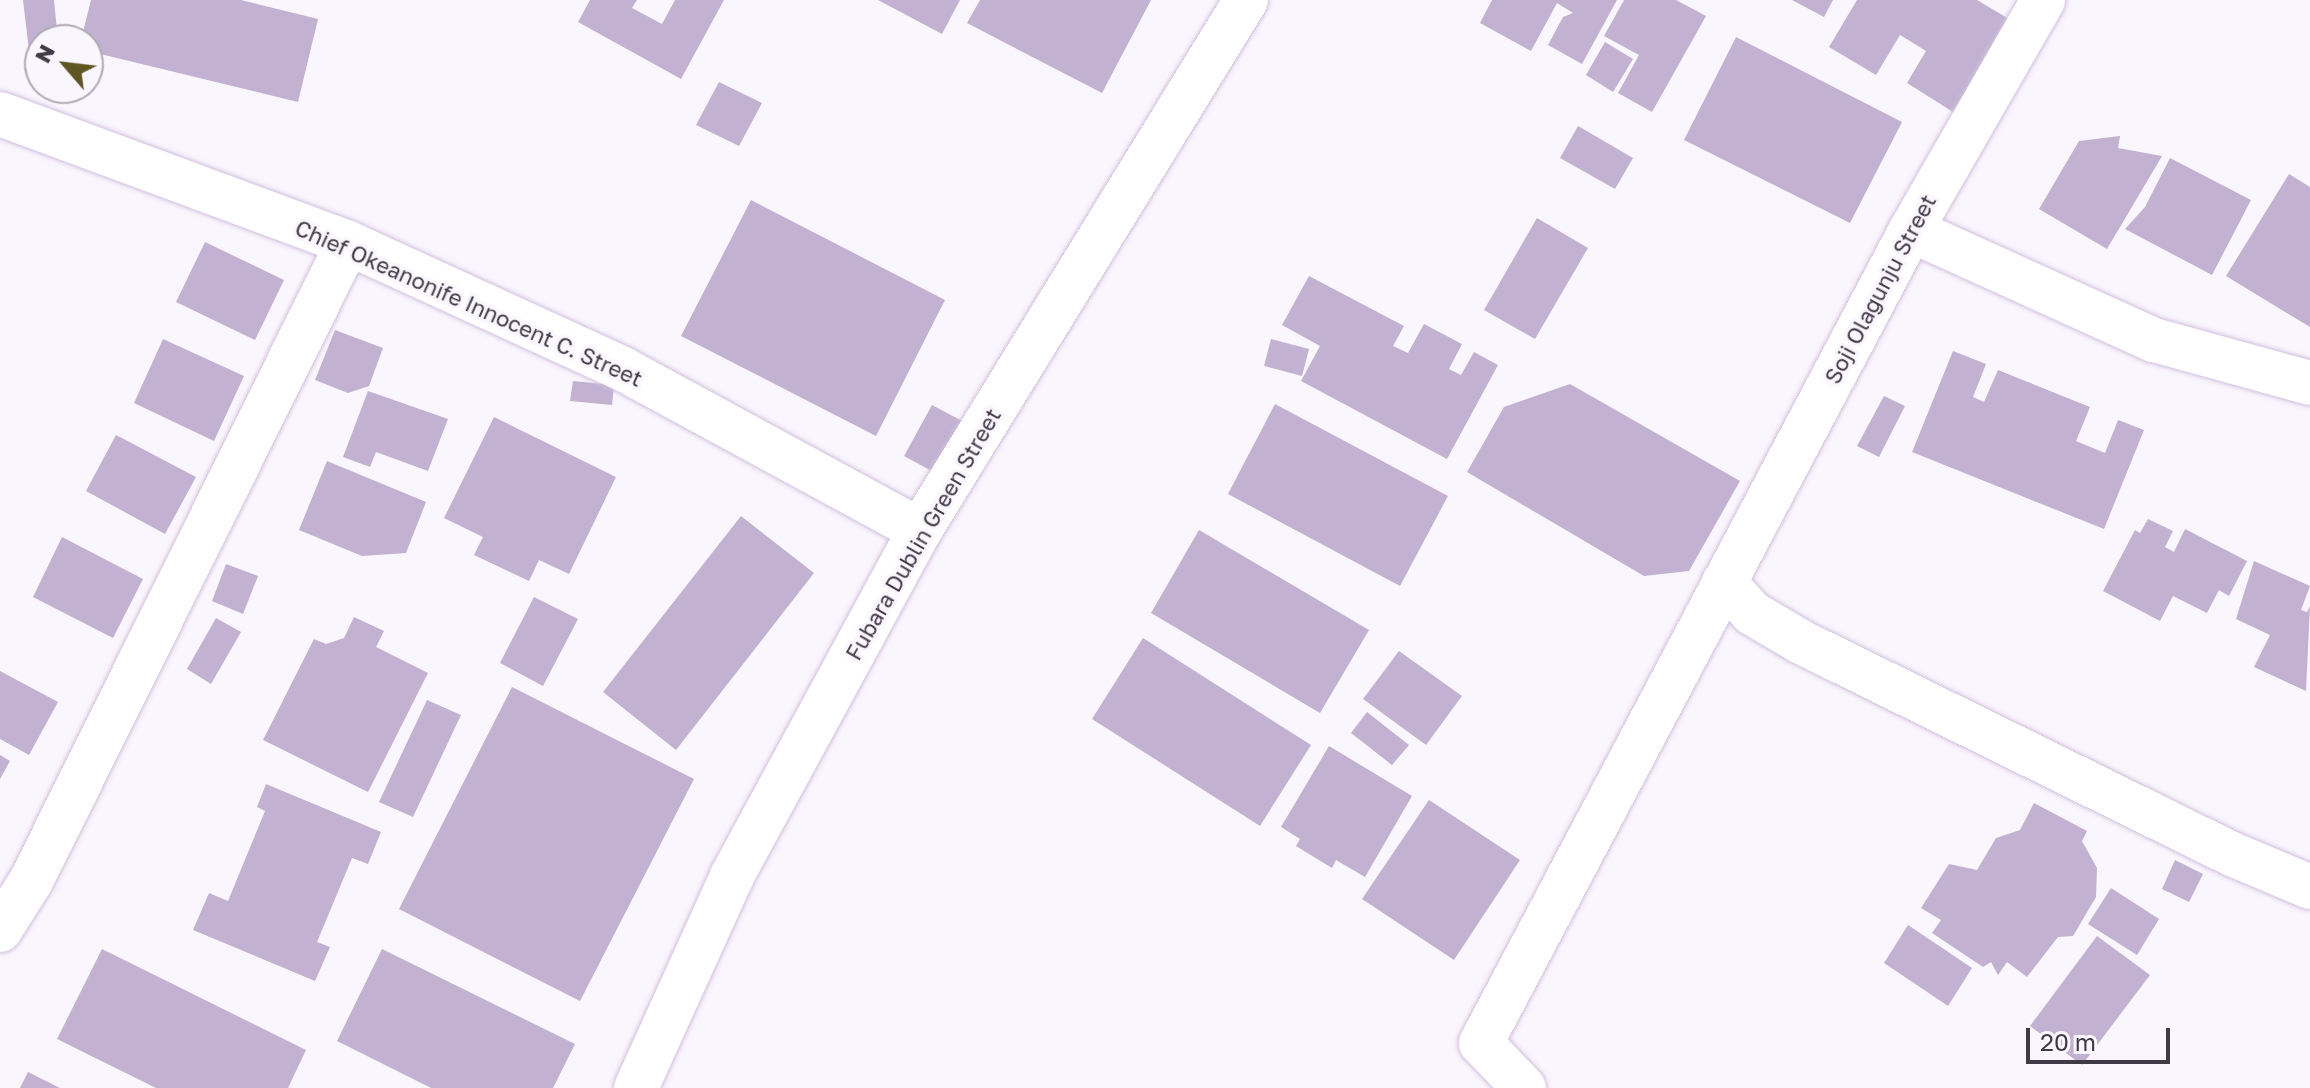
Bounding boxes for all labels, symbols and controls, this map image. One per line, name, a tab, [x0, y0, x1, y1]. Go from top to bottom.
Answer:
north arrow	[24, 24, 104, 104]
text: N	[28, 40, 60, 67]
street label: Soji Olagunju Street	[1819, 190, 1941, 388]
street label: Chief Okeanonife Innocent C. Street	[291, 214, 647, 392]
street label: Fubara Dublin Green Street	[840, 403, 1006, 665]
scale bar	[2030, 1012, 2174, 1062]
text: 20 m	[2040, 1027, 2096, 1056]

